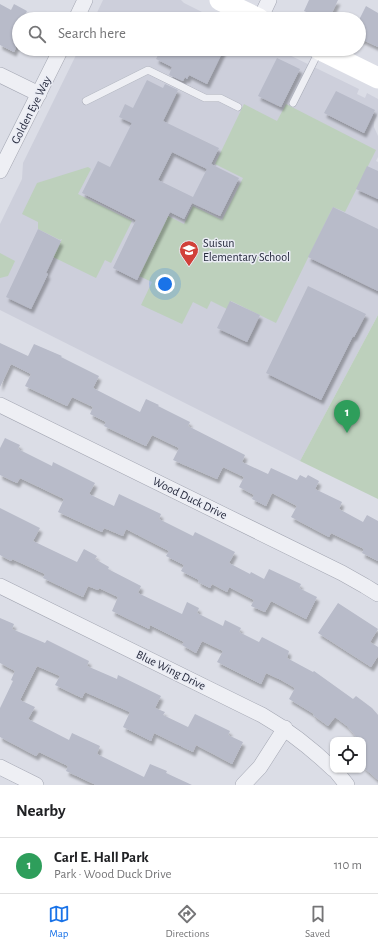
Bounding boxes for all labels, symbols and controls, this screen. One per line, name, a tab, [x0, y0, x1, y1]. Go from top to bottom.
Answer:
search box	[12, 12, 366, 56]
icon: search	[26, 23, 48, 45]
text: Search here	[58, 26, 126, 41]
street label: Golden Eye Way	[9, 74, 54, 146]
place label: Suisun Elementary School	[203, 237, 290, 264]
school or university icon: Suisun Elementary School	[178, 239, 200, 267]
your location	[155, 274, 175, 294]
pin: 1	[334, 400, 360, 433]
street label: Wood Duck Drive	[151, 475, 229, 521]
street label: Blue Wing Drive	[134, 648, 208, 692]
map controls	[330, 737, 366, 773]
button: locate	[330, 737, 366, 773]
text: Nearby	[16, 802, 66, 819]
text: Carl E. Hall Park	[54, 850, 149, 865]
text: 1	[27, 859, 31, 872]
text: 110 m	[334, 859, 362, 872]
text: Park · Wood Duck Drive	[54, 868, 172, 881]
tab: Map	[48, 903, 70, 940]
tab: Directions	[165, 903, 209, 940]
tab: Saved	[305, 903, 330, 940]

